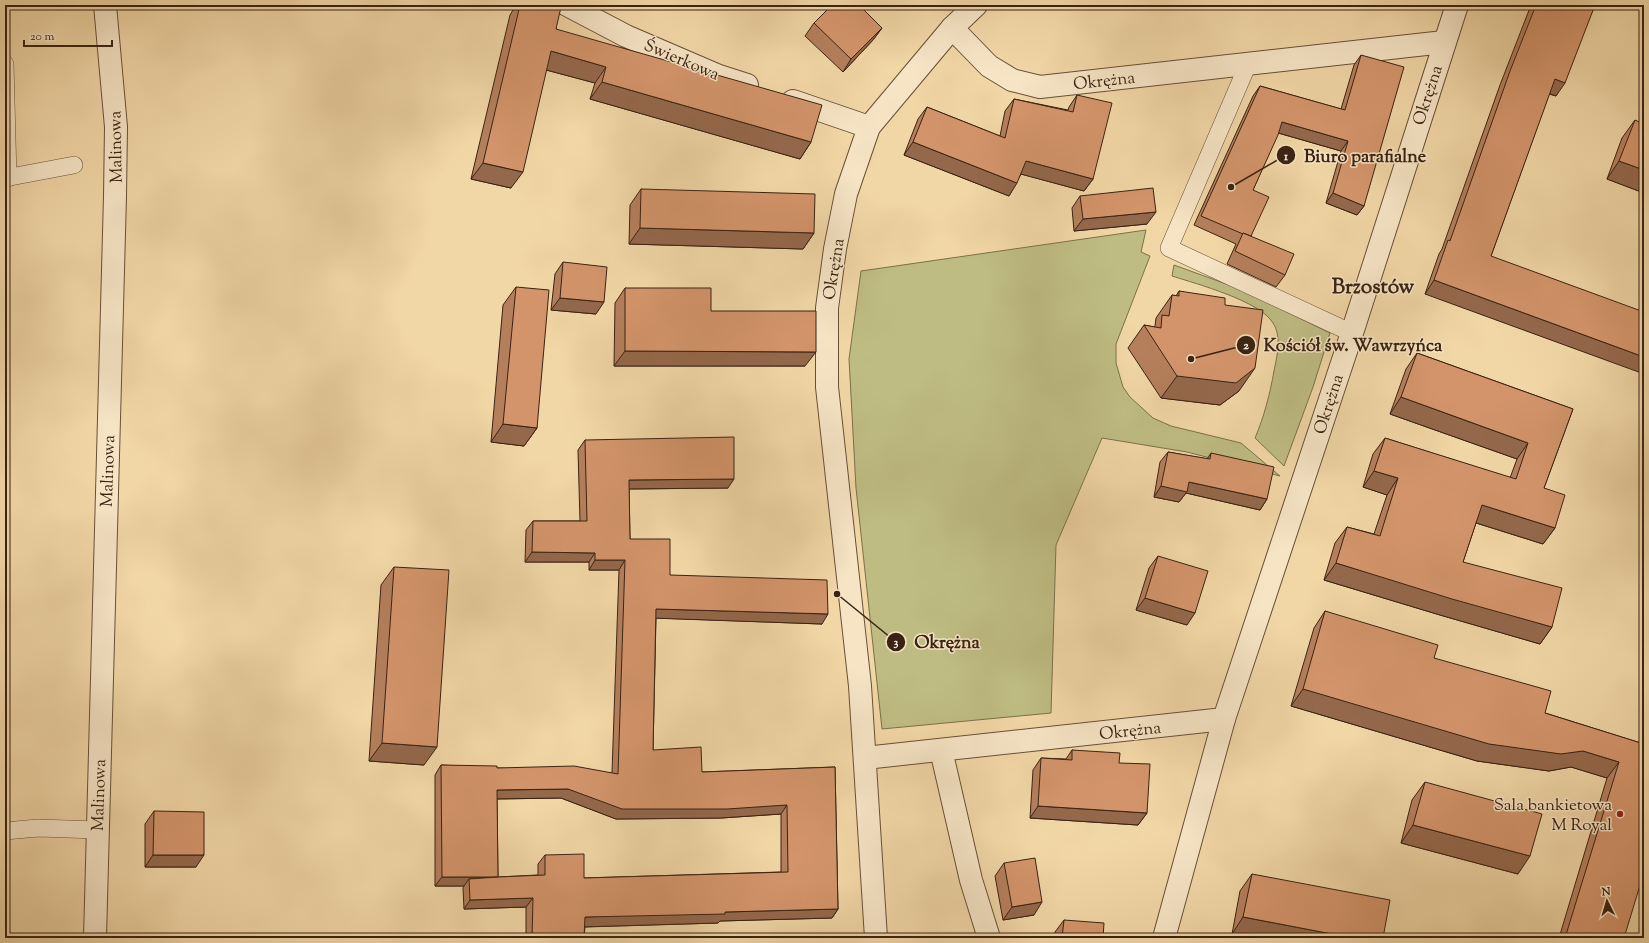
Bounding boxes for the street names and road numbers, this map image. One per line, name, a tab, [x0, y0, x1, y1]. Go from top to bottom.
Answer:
street label: Świerkowa	[640, 34, 723, 88]
street label: Okrężna	[1408, 62, 1450, 129]
street label: Okrężna	[1072, 67, 1136, 97]
street label: Malinowa	[104, 110, 130, 183]
street label: Okrężna	[818, 237, 852, 302]
street label: Okrężna	[1309, 371, 1351, 438]
street label: Malinowa	[96, 434, 122, 508]
street label: Okrężna	[1098, 717, 1162, 747]
street label: Malinowa	[87, 758, 113, 832]

